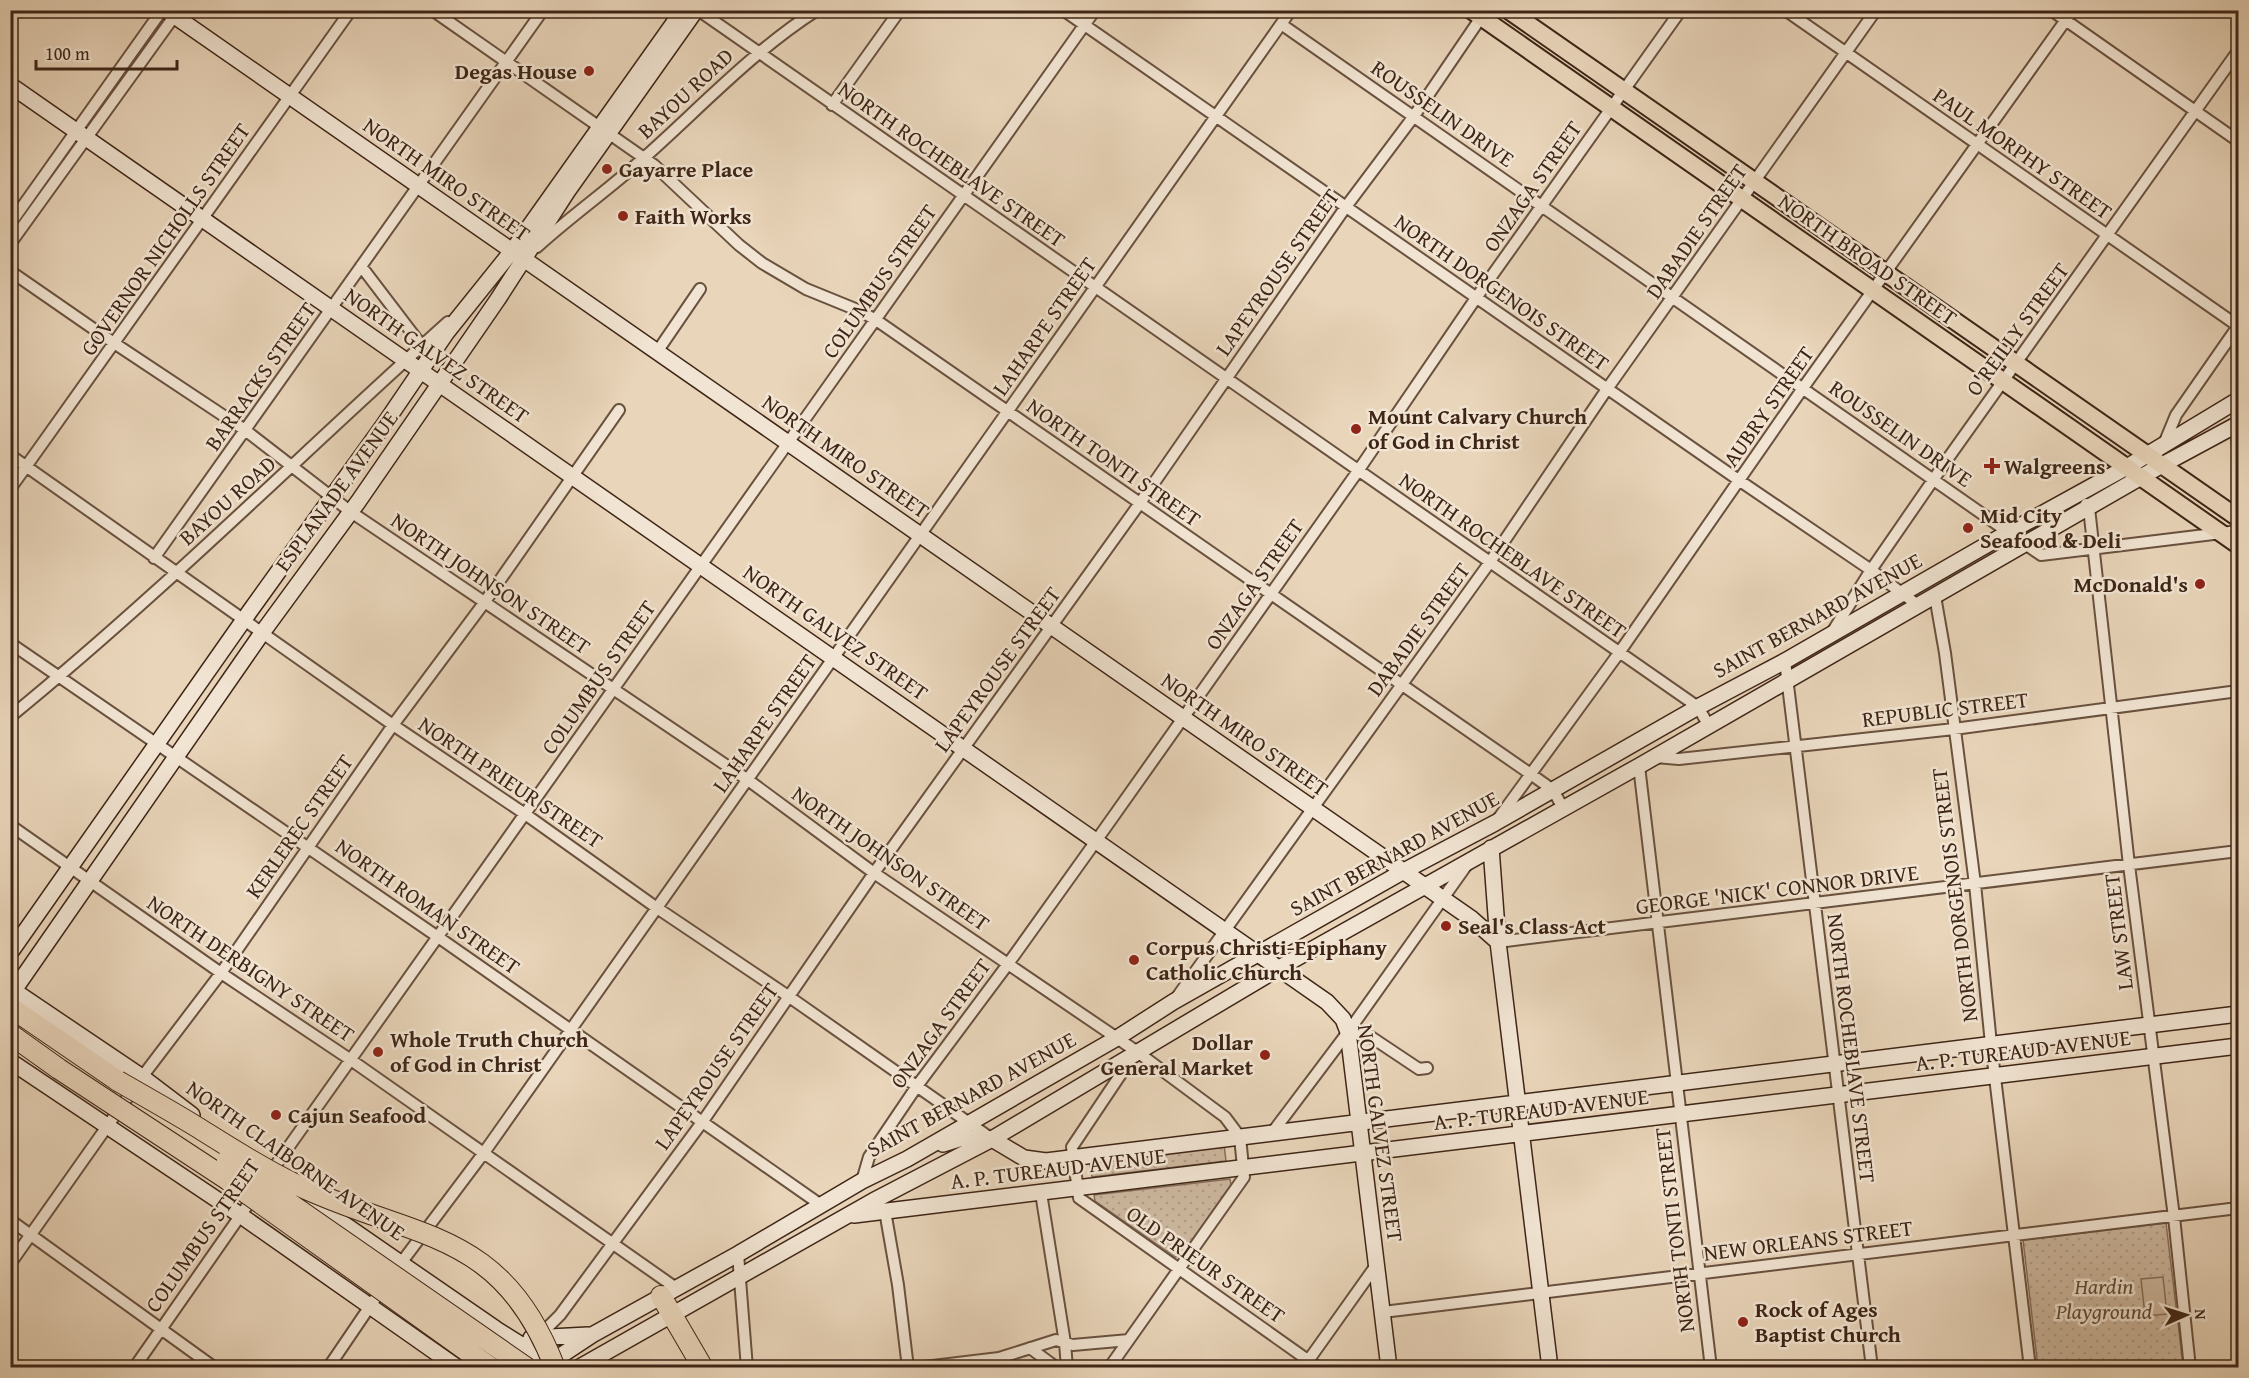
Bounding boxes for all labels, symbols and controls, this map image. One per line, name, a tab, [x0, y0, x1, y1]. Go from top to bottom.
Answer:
scale bar	[36, 33, 177, 71]
text: 100 m	[45, 40, 90, 67]
street label: BAYOU ROAD	[630, 40, 740, 146]
street label: ROUSSELIN DRIVE	[1365, 52, 1521, 174]
place label: Degas House	[455, 55, 577, 87]
marker: Degas House	[582, 64, 596, 78]
street label: NORTH ROCHEBLAVE STREET	[832, 73, 1072, 255]
street label: PAUL MORPHY STREET	[1927, 79, 2119, 227]
street label: NORTH MIRO STREET	[357, 109, 537, 249]
street label: ONZAGA STREET	[1475, 114, 1589, 258]
street label: GOVERNOR NICHOLLS STREET	[72, 116, 258, 362]
place label: Gayarre Place	[619, 153, 753, 185]
street label: DABADIE STREET	[1637, 157, 1755, 305]
marker: Gayarre Place	[600, 162, 614, 176]
street label: LAPEYROUSE STREET	[1207, 182, 1347, 362]
street label: NORTH BROAD STREET	[1772, 185, 1964, 333]
street label: COLUMBUS STREET	[814, 198, 944, 364]
place label: Faith Works	[635, 200, 751, 232]
street label: NORTH DORGENOIS STREET	[1388, 206, 1616, 378]
marker: Faith Works	[616, 209, 630, 223]
street label: LAHARPE STREET	[984, 250, 1104, 402]
street label: O'REILLY STREET	[1958, 256, 2076, 402]
street label: NORTH GALVEZ STREET	[338, 279, 536, 431]
street label: BARRACKS STREET	[197, 295, 323, 457]
street label: AUBRY STREET	[1715, 339, 1821, 473]
street label: ROUSSELIN DRIVE	[1823, 372, 1979, 494]
street label: NORTH MIRO STREET	[756, 386, 936, 526]
street label: NORTH TONTI STREET	[1020, 390, 1208, 534]
place label: Mount Calvary Church of God in Christ	[1368, 400, 1587, 457]
street label: ESPLANADE AVENUE	[267, 404, 405, 578]
marker: Mount Calvary Church of God in Christ	[1349, 422, 1363, 436]
street label: BAYOU ROAD	[171, 448, 283, 552]
place label: Walgreens	[2004, 450, 2105, 482]
marker: Walgreens	[1985, 459, 1999, 473]
street label: NORTH ROCHEBLAVE STREET	[1393, 464, 1633, 646]
place label: Mid City Seafood & Deli	[1980, 499, 2121, 556]
street label: NORTH JOHNSON STREET	[385, 504, 597, 662]
street label: ONZAGA STREET	[1197, 512, 1311, 656]
marker: Mid City Seafood & Deli	[1961, 521, 1975, 535]
street label: SAINT BERNARD AVENUE	[1707, 544, 1927, 686]
street label: NORTH GALVEZ STREET	[737, 556, 935, 708]
street label: DABADIE STREET	[1359, 556, 1477, 702]
place label: McDonald's	[2074, 568, 2188, 600]
marker: McDonald's	[2193, 577, 2207, 591]
street label: LAPEYROUSE STREET	[926, 580, 1068, 758]
street label: COLUMBUS STREET	[533, 594, 663, 760]
street label: LAHARPE STREET	[704, 647, 824, 799]
street label: NORTH MIRO STREET	[1155, 664, 1335, 804]
street label: REPUBLIC STREET	[1860, 683, 2030, 735]
street label: NORTH PRIEUR STREET	[412, 708, 610, 856]
street label: KERLEREC STREET	[237, 747, 361, 905]
street label: NORTH DORGENOIS STREET	[1923, 766, 1985, 1024]
street label: NORTH JOHNSON STREET	[786, 778, 996, 938]
street label: SAINT BERNARD AVENUE	[1284, 782, 1504, 924]
street label: NORTH ROMAN STREET	[329, 830, 527, 982]
street label: GEORGE 'NICK' CONNOR DRIVE	[1634, 856, 1920, 922]
street label: LAW STREET	[2095, 872, 2141, 992]
street label: NORTH DERBIGNY STREET	[141, 887, 361, 1049]
place label: Seal's Class Act	[1458, 910, 1606, 942]
street label: NORTH ROCHEBLAVE STREET	[1820, 912, 1884, 1184]
marker: Seal's Class Act	[1439, 919, 1453, 933]
place label: Corpus Christi-Epiphany Catholic Church	[1146, 931, 1388, 988]
street label: ONZAGA STREET	[882, 951, 998, 1095]
marker: Corpus Christi-Epiphany Catholic Church	[1127, 953, 1141, 967]
street label: LAPEYROUSE STREET	[646, 976, 786, 1156]
street label: A. P. TUREAUD AVENUE	[1914, 1021, 2132, 1079]
street label: NORTH GALVEZ STREET	[1350, 1022, 1412, 1244]
place label: Whole Truth Church of God in Christ	[390, 1023, 588, 1080]
street label: SAINT BERNARD AVENUE	[861, 1023, 1081, 1165]
place label: Dollar General Market	[1101, 1026, 1254, 1083]
marker: Whole Truth Church of God in Christ	[371, 1045, 385, 1059]
marker: Dollar General Market	[1258, 1048, 1272, 1062]
street label: NORTH CLAIBORNE AVENUE	[180, 1072, 412, 1248]
street label: A. P. TUREAUD AVENUE	[1432, 1080, 1650, 1138]
place label: Cajun Seafood	[288, 1099, 426, 1131]
marker: Cajun Seafood	[269, 1108, 283, 1122]
street label: NORTH TONTI STREET	[1646, 1126, 1702, 1334]
street label: A. P. TUREAUD AVENUE	[949, 1139, 1167, 1197]
street label: COLUMBUS STREET	[137, 1152, 267, 1318]
street label: OLD PRIEUR STREET	[1120, 1197, 1292, 1331]
street label: NEW ORLEANS STREET	[1702, 1211, 1914, 1269]
park label: Hardin Playground	[2055, 1270, 2153, 1327]
north arrow	[2156, 1285, 2216, 1345]
place label: Rock of Ages Baptist Church	[1755, 1293, 1901, 1350]
text: N	[2189, 1308, 2213, 1320]
marker: Rock of Ages Baptist Church	[1736, 1315, 1750, 1329]

